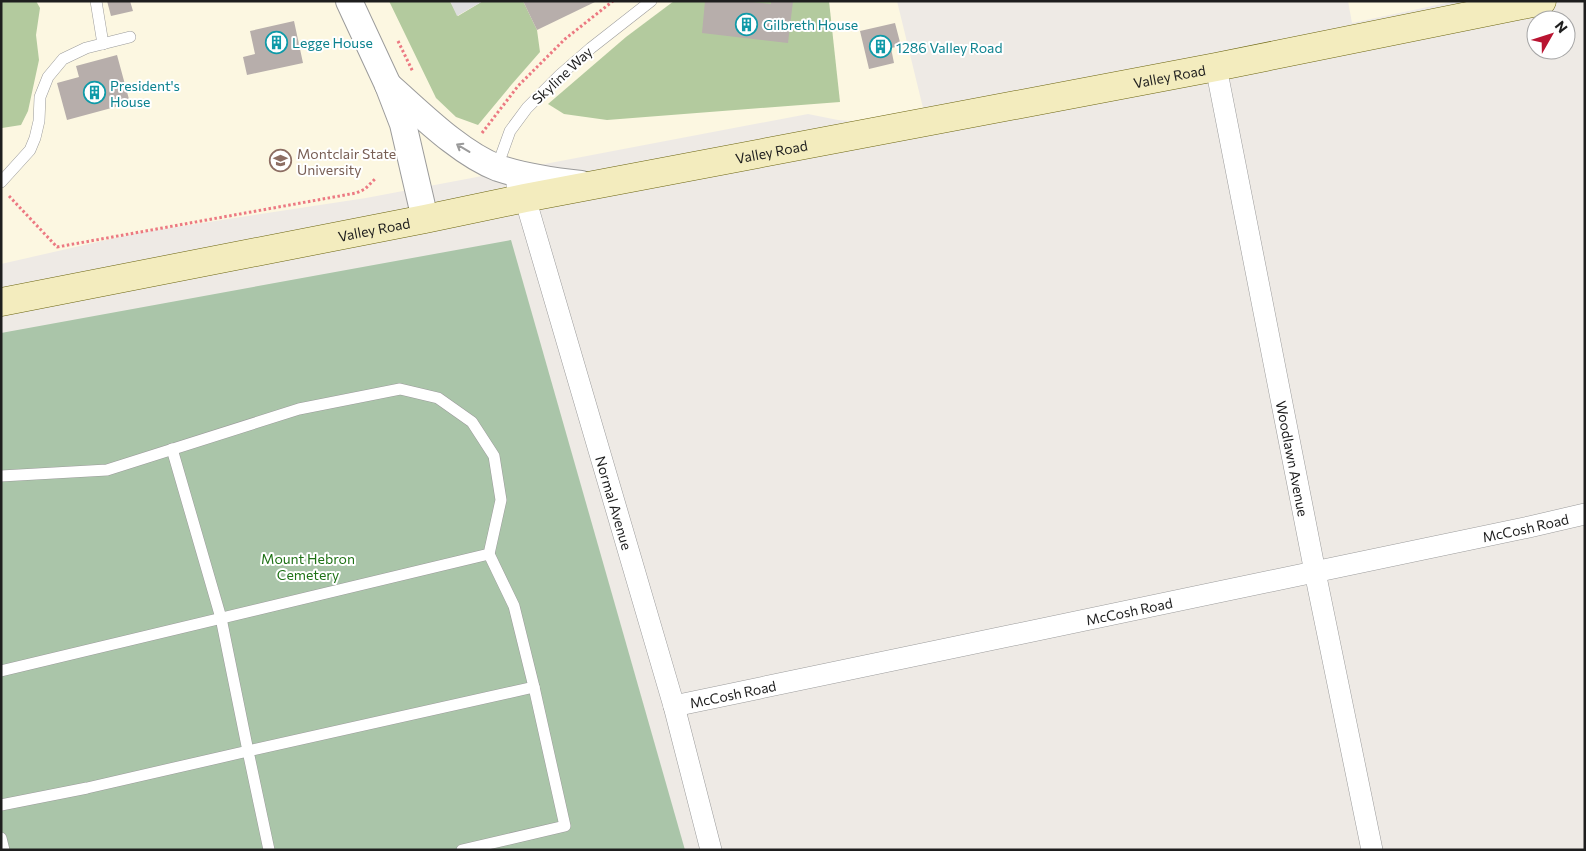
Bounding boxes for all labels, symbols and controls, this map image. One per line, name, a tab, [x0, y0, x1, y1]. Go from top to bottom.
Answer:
north arrow	[1526, 10, 1576, 60]
building icon: Gilbreth House	[735, 12, 759, 36]
place label: Gilbreth House	[763, 16, 858, 33]
text: N	[1552, 17, 1571, 36]
building icon: Legge House	[264, 30, 288, 54]
place label: Legge House	[292, 34, 373, 51]
building icon: 1286 Valley Road	[868, 35, 892, 59]
place label: 1286 Valley Road	[896, 39, 1003, 56]
street label: Skyline Way	[528, 43, 596, 107]
street label: Valley Road	[1132, 61, 1207, 91]
place label: President's House	[110, 77, 180, 110]
building icon: President's House	[82, 81, 106, 105]
street label: Valley Road	[734, 136, 809, 166]
one-way arrow	[456, 142, 470, 152]
place label: Montclair State University	[297, 145, 396, 178]
school or university icon: Montclair State University	[269, 149, 293, 173]
street label: Valley Road	[336, 214, 411, 244]
street label: Woodlawn Avenue	[1273, 399, 1312, 518]
street label: Normal Avenue	[593, 454, 636, 552]
street label: McCosh Road	[1481, 510, 1570, 545]
park label: Mount Hebron Cemetery	[261, 550, 355, 583]
street label: McCosh Road	[1084, 593, 1174, 628]
street label: McCosh Road	[688, 676, 778, 711]

